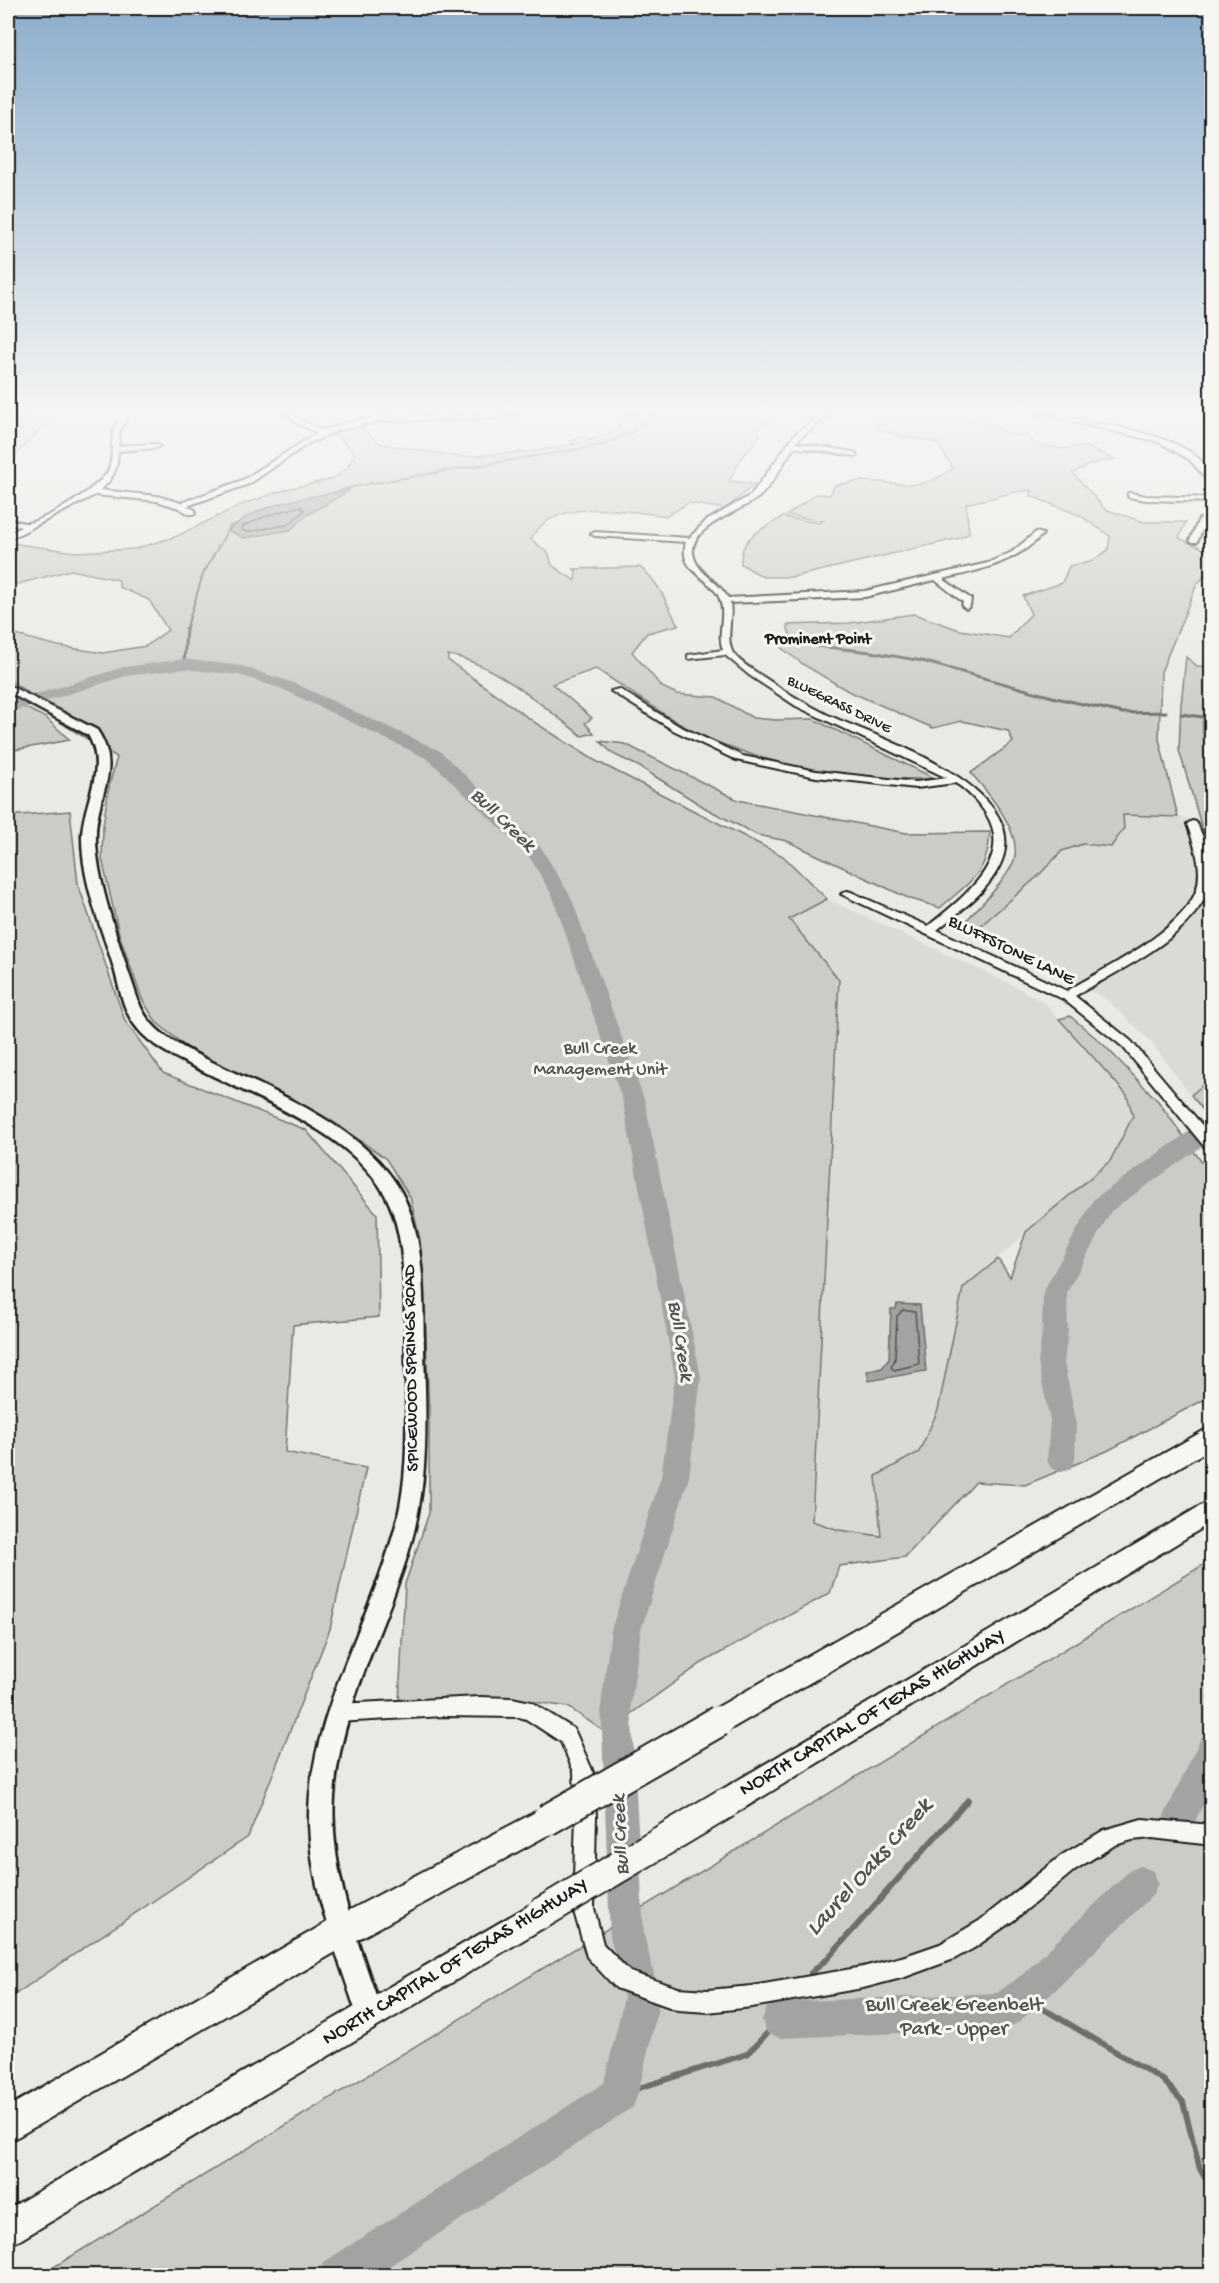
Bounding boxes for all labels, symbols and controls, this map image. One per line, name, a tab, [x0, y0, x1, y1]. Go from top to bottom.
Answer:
district label: Prominent Point	[764, 631, 873, 650]
street label: BLUEGRASS DRIVE	[783, 672, 895, 738]
water label: Bull Creek	[465, 785, 540, 859]
street label: BLUFFSTONE LANE	[943, 911, 1078, 991]
park label: Bull Creek Management Unit	[534, 1039, 668, 1081]
street label: SPICEWOOD SPRINGS ROAD	[400, 1264, 424, 1472]
water label: Bull Creek	[661, 1299, 697, 1385]
street label: NORTH CAPITAL OF TEXAS HIGHWAY	[735, 1625, 1011, 1803]
water label: Laurel Oaks Creek	[801, 1791, 941, 1943]
water label: Bull Creek	[608, 1792, 636, 1876]
street label: NORTH CAPITAL OF TEXAS HIGHWAY	[318, 1874, 594, 2052]
park label: Bull Creek Greenbelt Park - Upper	[864, 1994, 1045, 2043]

